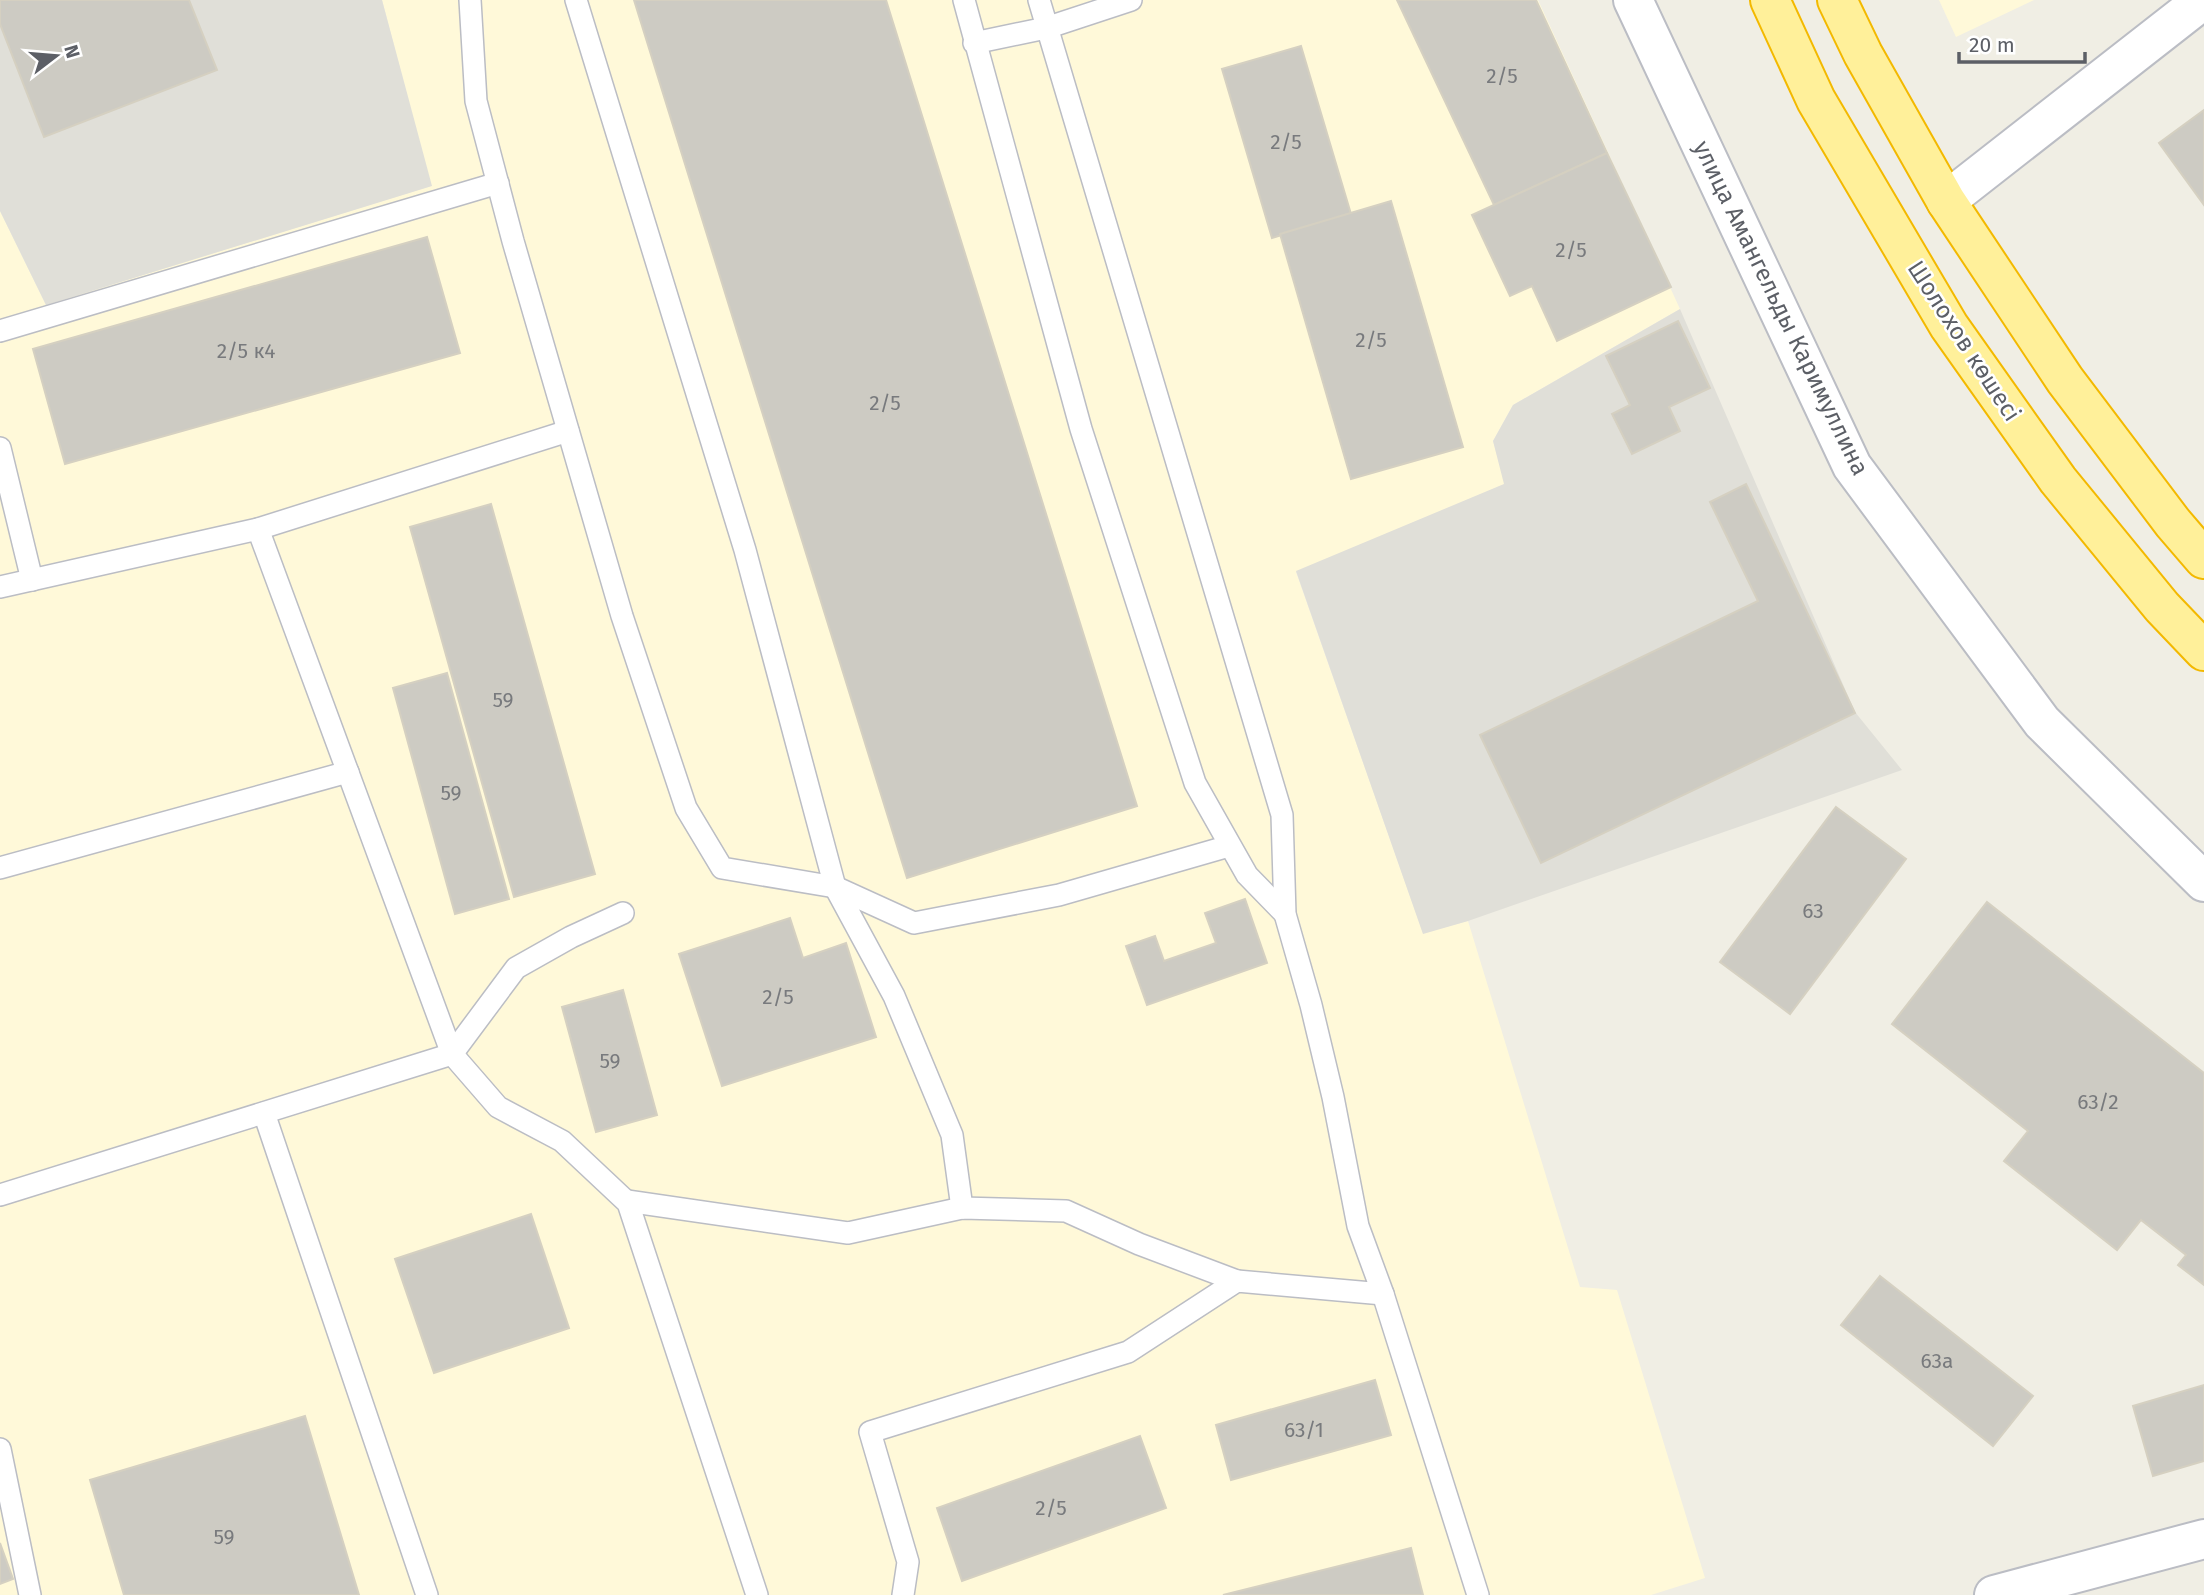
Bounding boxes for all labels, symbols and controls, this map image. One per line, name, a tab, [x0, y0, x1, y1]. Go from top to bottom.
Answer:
north arrow	[21, 21, 91, 91]
scale bar	[1959, 21, 2085, 65]
text: 20 m	[1969, 32, 2015, 58]
text: N	[59, 42, 85, 61]
house number: 2/5	[1486, 63, 1518, 89]
house number: 2/5	[1270, 129, 1302, 155]
street label: улица Амангельды Каримуллина	[1688, 136, 1874, 480]
house number: 2/5	[1555, 237, 1587, 263]
street label: Шолохов көшесі	[1902, 256, 2026, 426]
house number: 2/5	[1355, 327, 1387, 353]
house number: 2/5 к4	[217, 338, 275, 364]
house number: 2/5	[869, 390, 901, 416]
house number: 59	[492, 687, 514, 713]
house number: 59	[440, 780, 462, 806]
house number: 63	[1802, 898, 1824, 924]
house number: 2/5	[762, 984, 794, 1010]
house number: 59	[599, 1048, 621, 1074]
house number: 63/2	[2077, 1089, 2119, 1115]
house number: 63а	[1921, 1348, 1953, 1374]
house number: 63/1	[1284, 1417, 1324, 1443]
house number: 2/5	[1035, 1495, 1067, 1521]
house number: 59	[213, 1524, 235, 1550]

